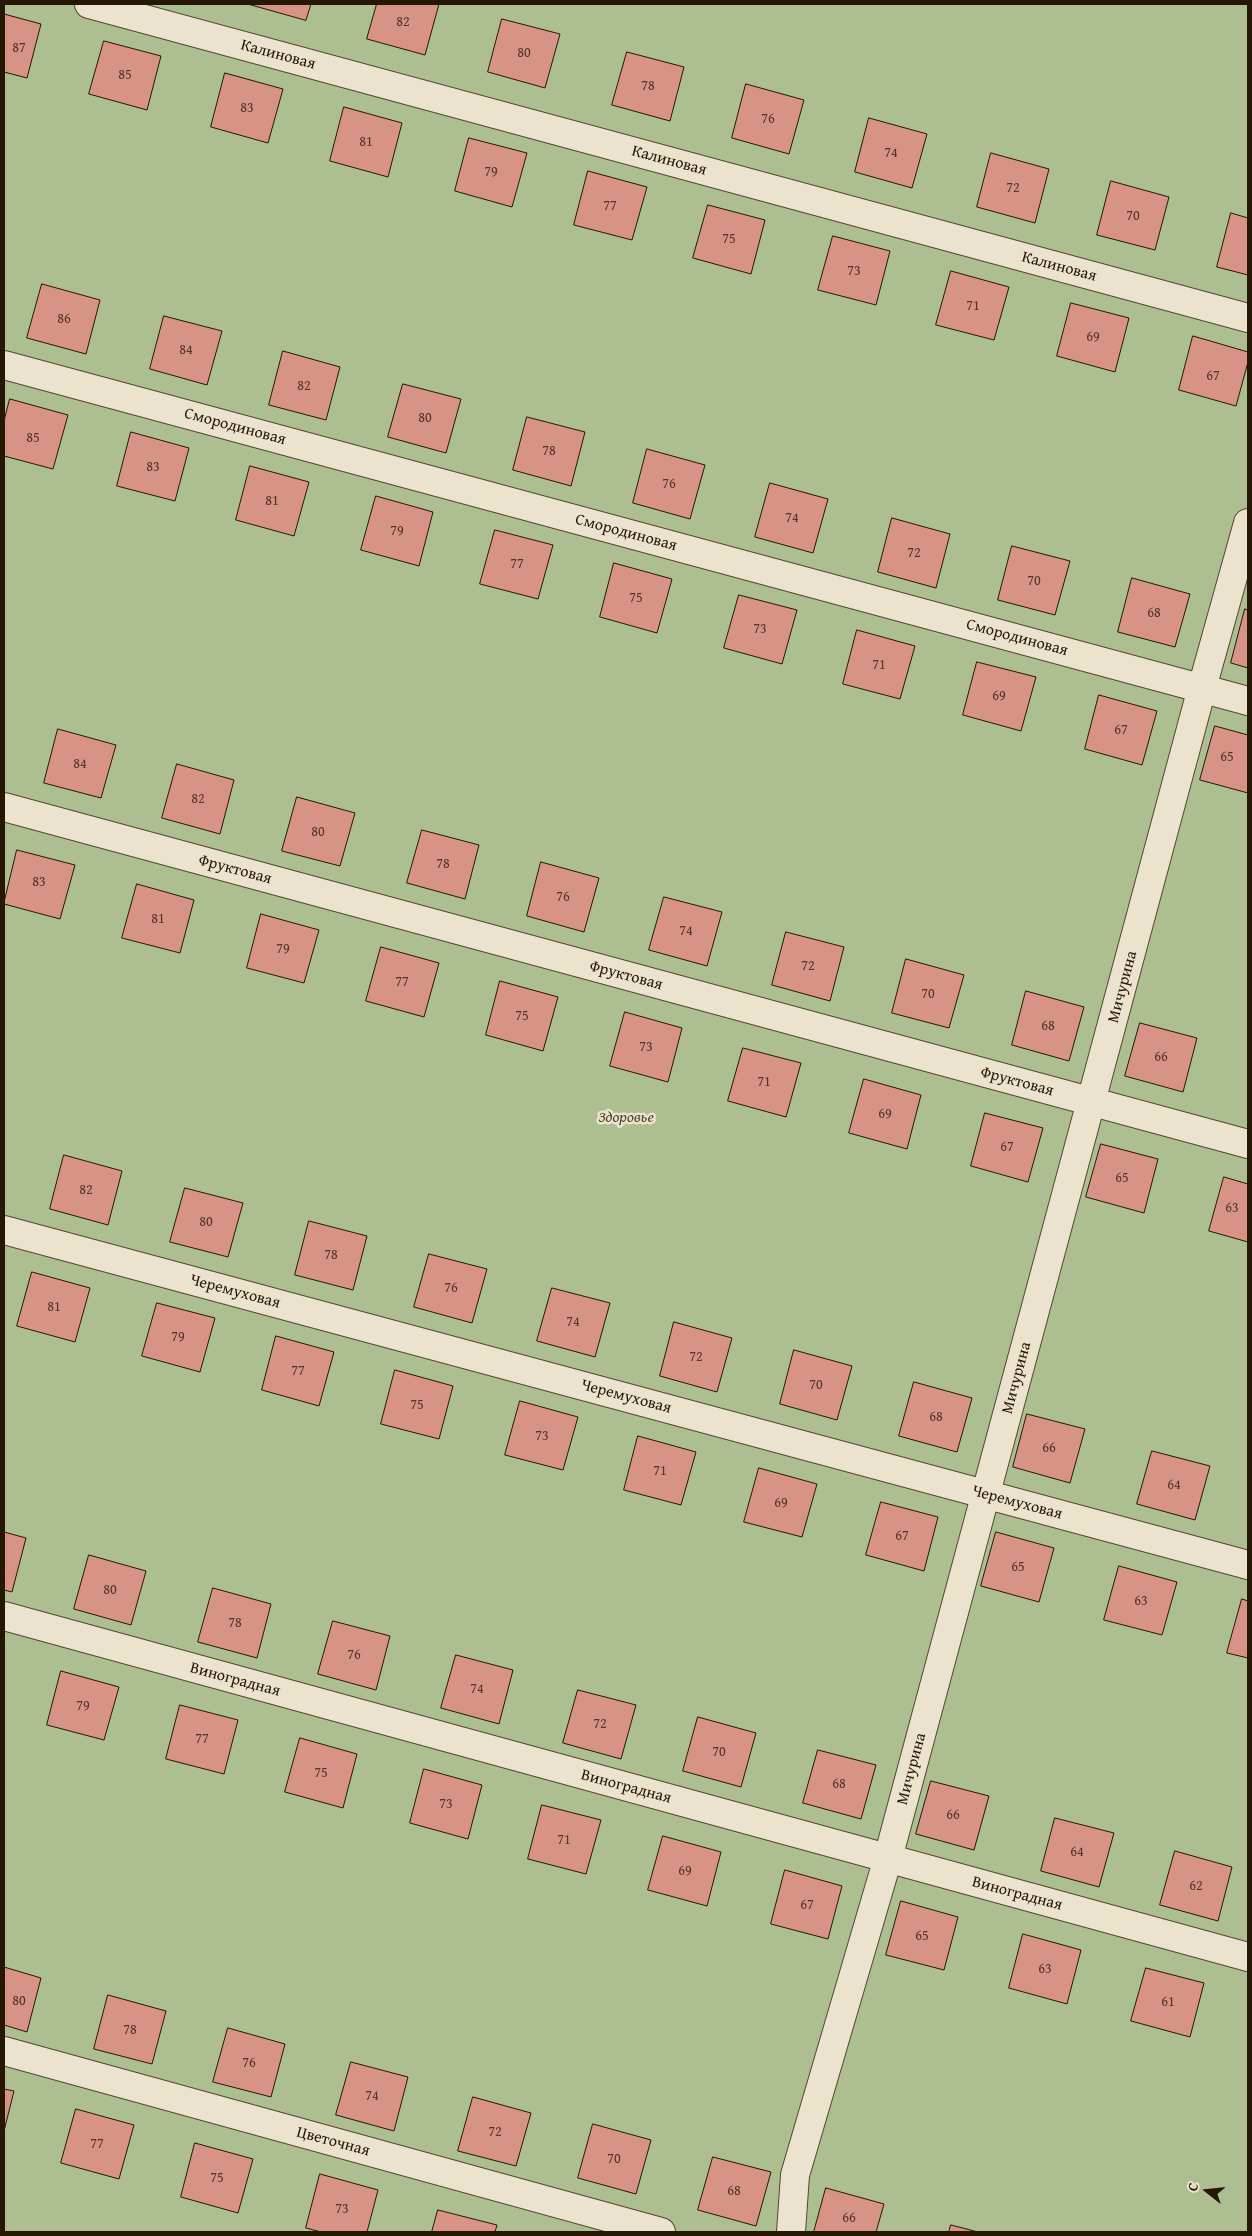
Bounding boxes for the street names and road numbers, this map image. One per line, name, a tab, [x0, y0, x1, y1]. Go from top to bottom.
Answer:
street label: Калиновая	[238, 36, 318, 74]
street label: Калиновая	[629, 142, 709, 180]
street label: Калиновая	[1019, 248, 1099, 286]
street label: Смородиновая	[182, 404, 288, 450]
street label: Смородиновая	[573, 510, 679, 556]
street label: Смородиновая	[964, 615, 1070, 661]
street label: Фруктовая	[196, 851, 274, 889]
street label: Мичурина	[1104, 949, 1142, 1025]
street label: Фруктовая	[587, 957, 665, 995]
street label: Фруктовая	[978, 1063, 1056, 1101]
street label: Черемуховая	[188, 1271, 282, 1313]
street label: Мичурина	[998, 1340, 1036, 1416]
street label: Черемуховая	[579, 1376, 673, 1418]
street label: Черемуховая	[970, 1482, 1064, 1524]
street label: Виноградная	[188, 1659, 282, 1701]
street label: Мичурина	[893, 1731, 931, 1807]
street label: Виноградная	[579, 1766, 673, 1808]
street label: Виноградная	[970, 1873, 1064, 1915]
street label: Цветочная	[294, 2123, 372, 2161]

